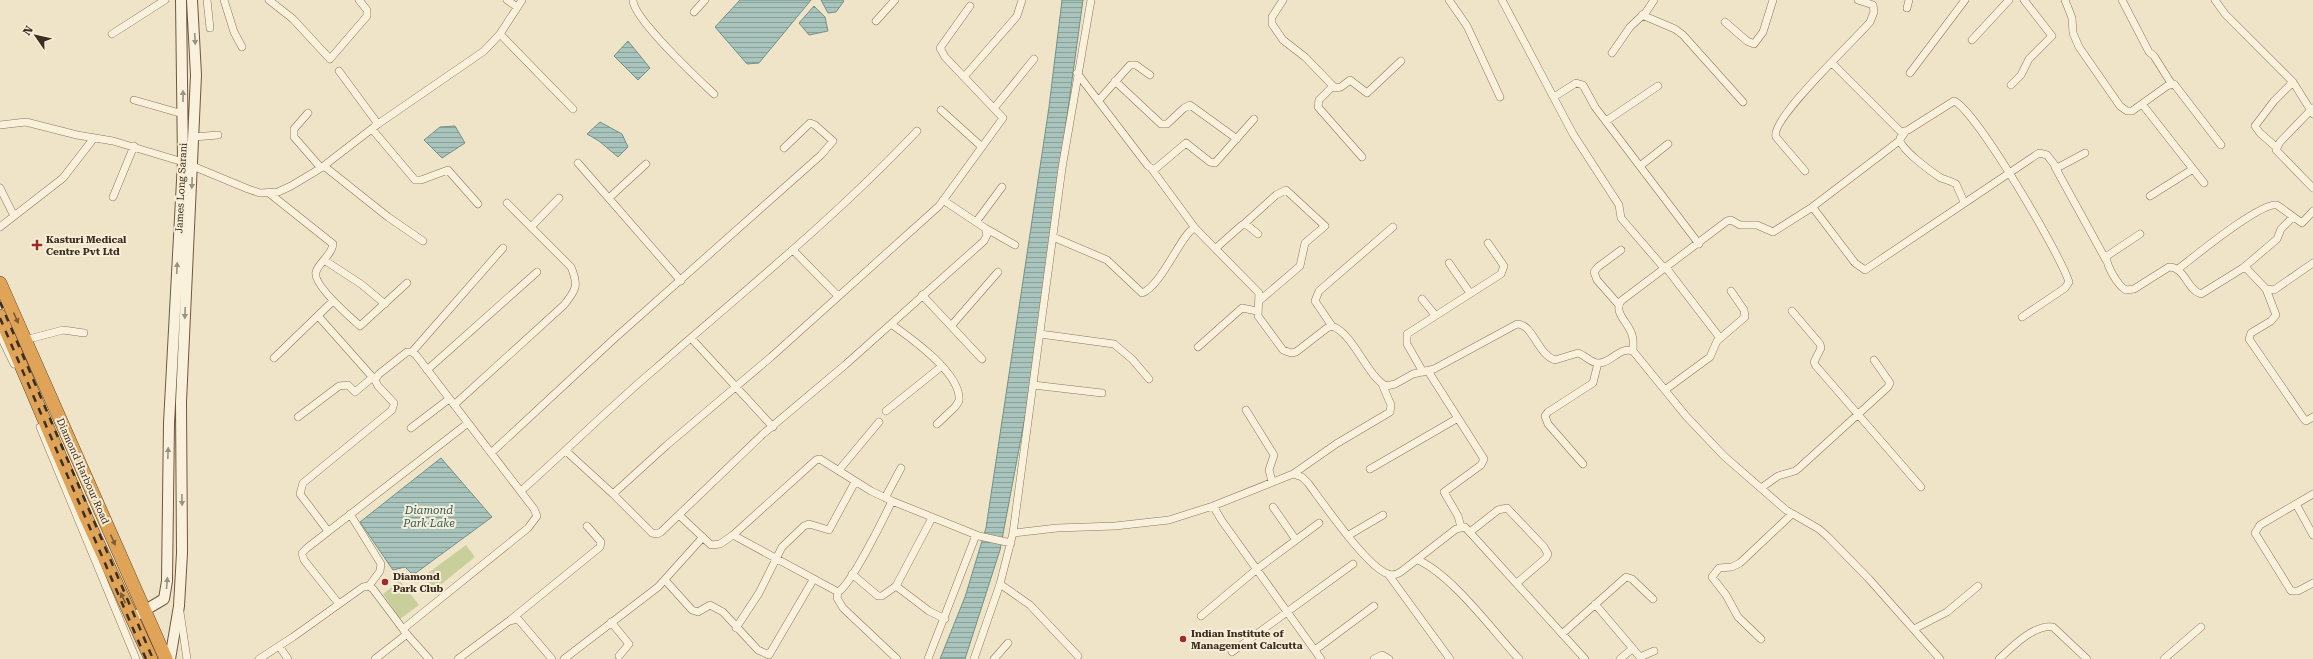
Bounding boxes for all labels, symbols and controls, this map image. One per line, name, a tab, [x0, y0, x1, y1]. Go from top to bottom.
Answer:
north arrow	[16, 16, 56, 56]
text: N	[20, 23, 36, 38]
one-way arrow	[192, 33, 199, 45]
one-way arrow	[180, 89, 186, 102]
street label: James Long Sarani	[173, 143, 189, 233]
one-way arrow	[188, 177, 195, 189]
place label: Kasturi Medical Centre Pvt Ltd	[46, 234, 127, 257]
marker: Kasturi Medical Centre Pvt Ltd	[31, 239, 43, 251]
one-way arrow	[174, 261, 180, 274]
one-way arrow	[182, 307, 189, 319]
one-way arrow	[13, 313, 19, 324]
street label: Diamond Harbour Road	[55, 416, 112, 526]
one-way arrow	[165, 446, 171, 459]
one-way arrow	[179, 494, 185, 507]
water label: Diamond Park Lake	[402, 504, 455, 530]
one-way arrow	[110, 534, 116, 545]
place label: Diamond Park Club	[393, 571, 443, 594]
one-way arrow	[164, 577, 170, 589]
marker: Diamond Park Club	[380, 577, 390, 587]
one-way arrow	[120, 592, 126, 604]
place label: Indian Institute of Management Calcutta	[1191, 628, 1303, 651]
marker: Indian Institute of Management Calcutta	[1178, 634, 1188, 644]

